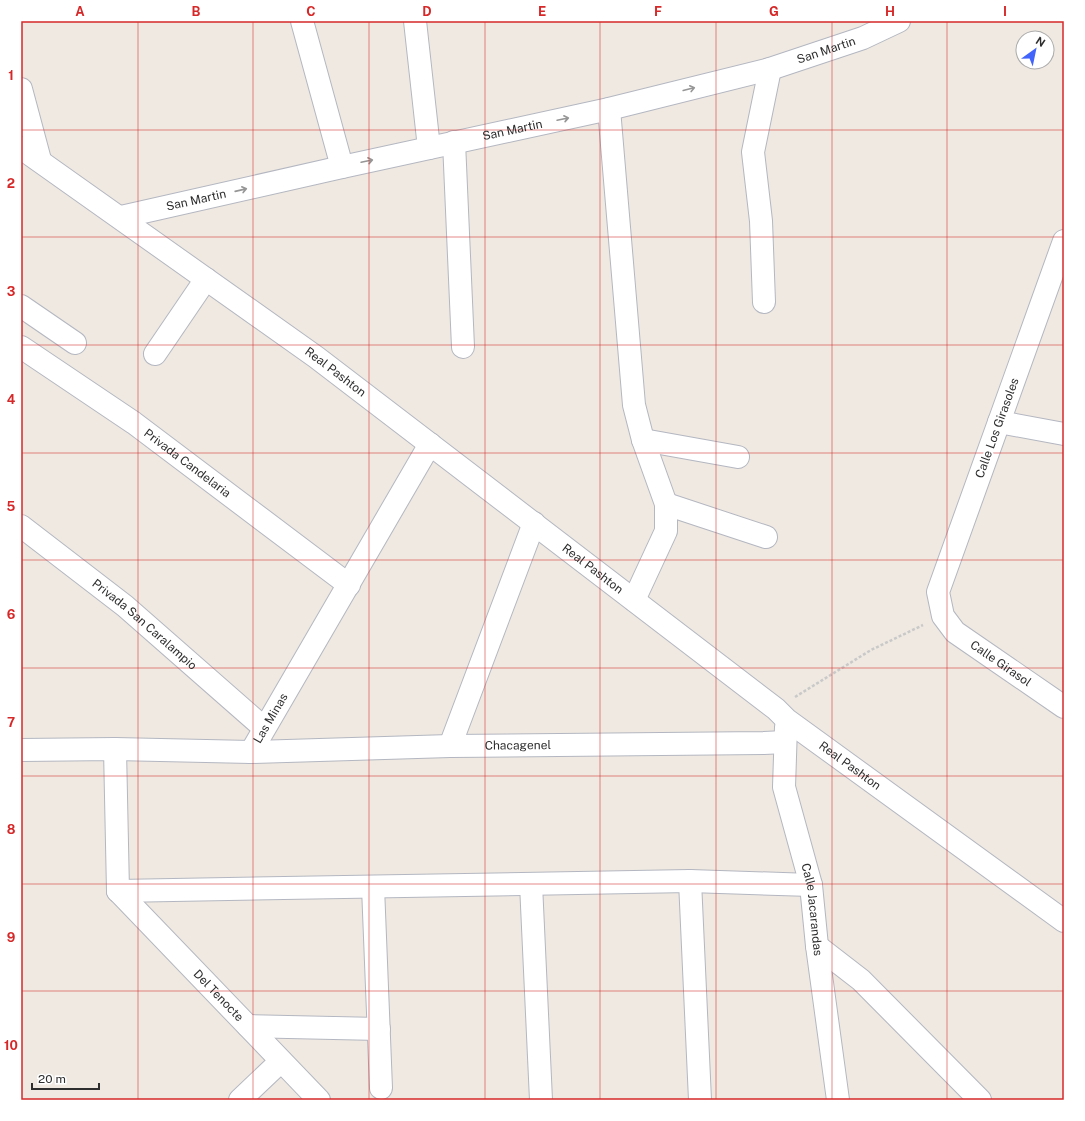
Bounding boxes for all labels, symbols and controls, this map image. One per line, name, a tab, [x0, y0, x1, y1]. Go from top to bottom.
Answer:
text: A	[75, 4, 85, 19]
text: B	[192, 4, 201, 19]
text: C	[306, 4, 316, 19]
text: D	[422, 4, 432, 19]
text: E	[538, 4, 546, 19]
text: F	[654, 4, 662, 19]
text: G	[769, 4, 779, 19]
text: H	[885, 4, 895, 19]
text: I	[1003, 4, 1007, 19]
north arrow	[1015, 30, 1055, 70]
street label: San Martin	[795, 34, 857, 67]
text: N	[1034, 34, 1047, 49]
text: 1	[8, 68, 14, 83]
one-way arrow	[683, 84, 696, 92]
one-way arrow	[556, 114, 569, 122]
street label: San Martin	[481, 117, 544, 143]
one-way arrow	[361, 157, 374, 165]
text: 2	[7, 176, 15, 191]
street label: San Martin	[165, 186, 227, 214]
one-way arrow	[234, 186, 247, 193]
text: 3	[7, 284, 16, 299]
street label: Real Pashton	[302, 344, 369, 400]
street label: Calle Los Girasoles	[972, 376, 1022, 480]
text: 4	[7, 392, 16, 407]
street label: Privada Candelaria	[141, 426, 233, 500]
text: 5	[7, 499, 16, 514]
street label: Real Pashton	[560, 541, 626, 597]
street label: Privada San Caralampio	[89, 576, 200, 673]
text: 6	[7, 607, 16, 622]
street label: Calle Girasol	[968, 638, 1034, 690]
street label: Las Minas	[251, 691, 291, 746]
text: 7	[7, 715, 15, 730]
street label: Chacagenel	[485, 738, 551, 753]
street label: Real Pashton	[816, 739, 884, 793]
text: 8	[7, 822, 16, 837]
street label: Calle Jacarandas	[798, 861, 825, 957]
text: 9	[7, 930, 15, 945]
street label: Del Tenocte	[191, 967, 247, 1024]
text: 10	[4, 1038, 18, 1053]
scale bar	[32, 1065, 99, 1091]
text: 20 m	[38, 1072, 66, 1086]

